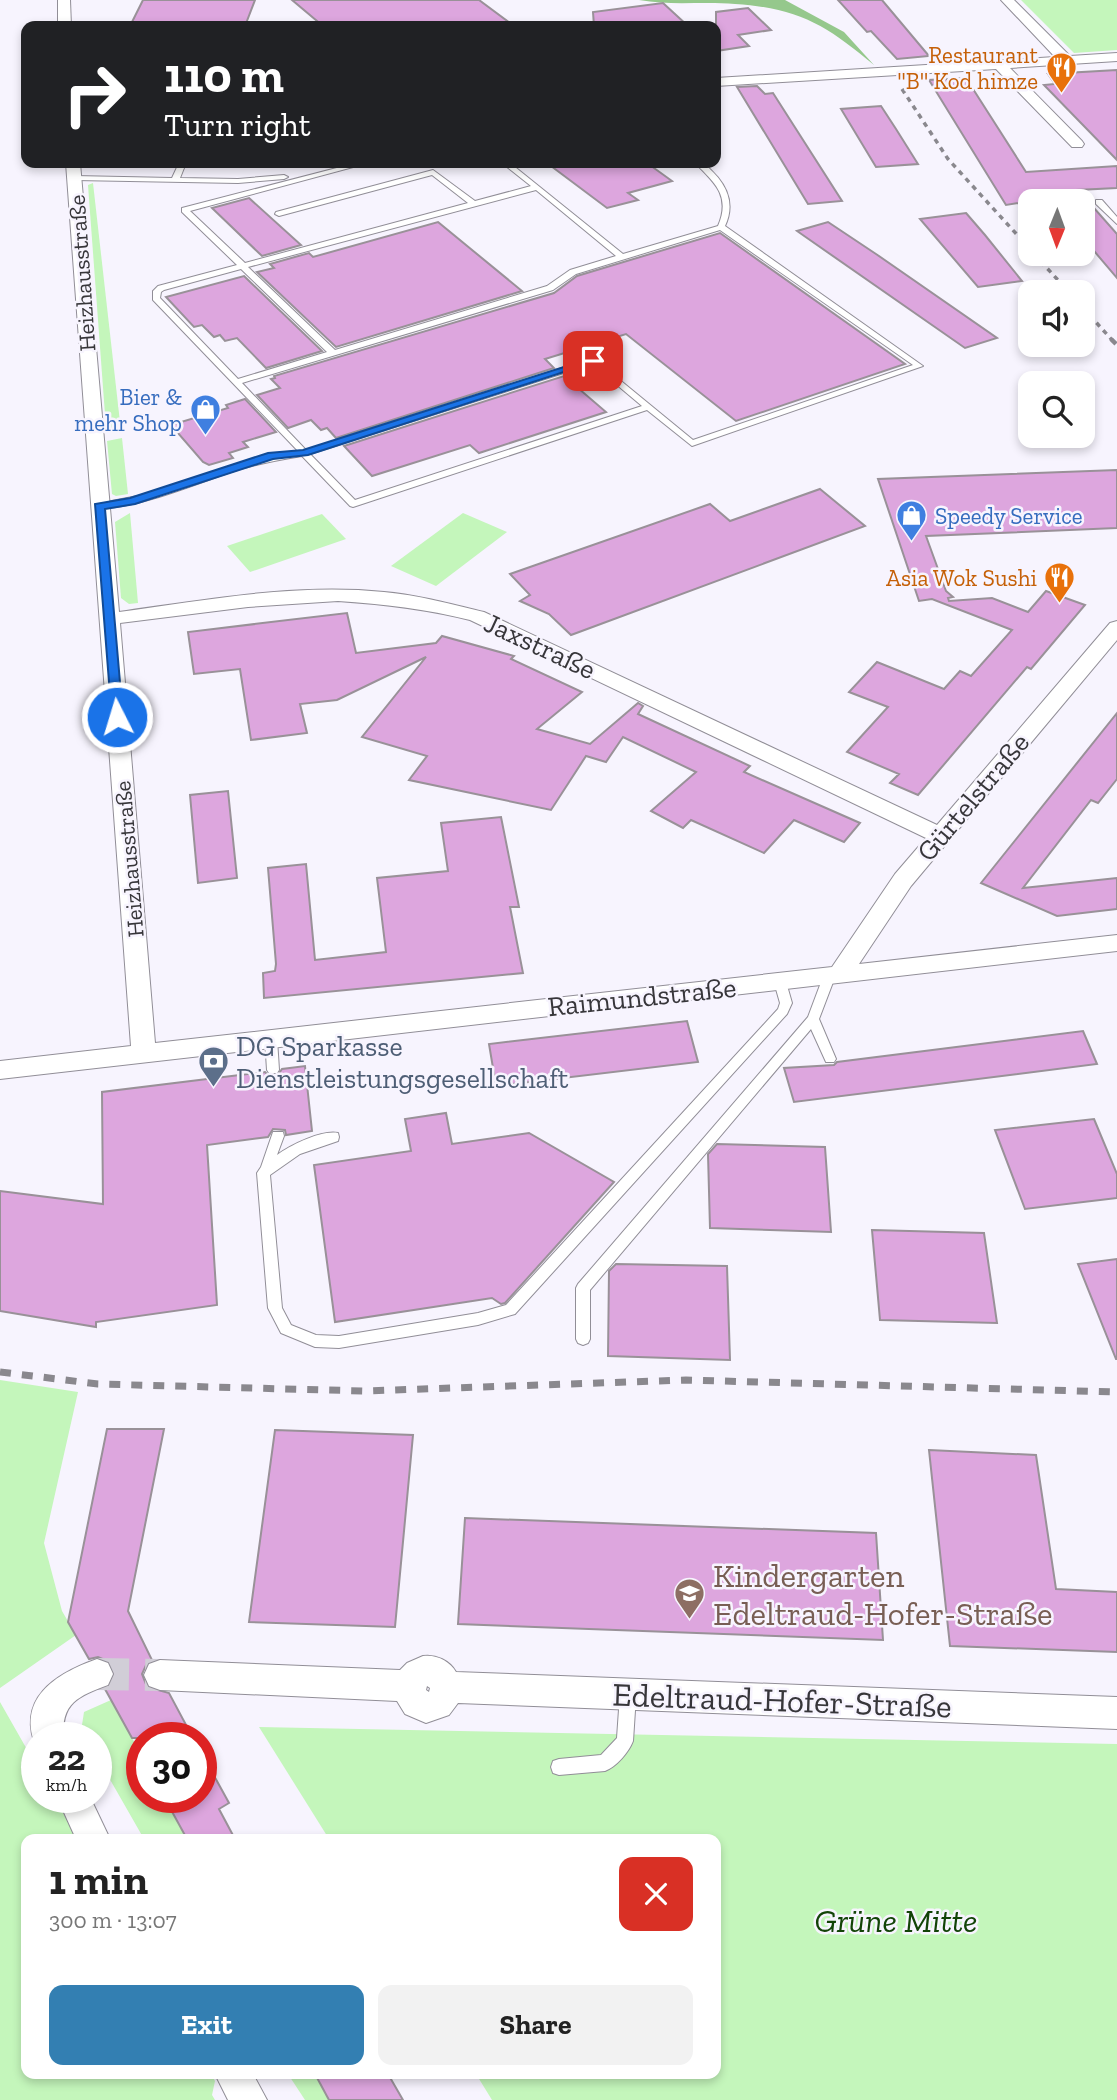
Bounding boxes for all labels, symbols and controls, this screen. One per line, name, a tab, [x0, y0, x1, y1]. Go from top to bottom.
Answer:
place label: Restaurant "B" Kod himze	[897, 41, 1038, 95]
text: 110 m	[164, 46, 284, 105]
icon: right	[49, 49, 140, 140]
restaurant icon: Restaurant "B" Kod himze	[1044, 51, 1078, 95]
text: Turn right	[164, 106, 311, 144]
north arrow	[1018, 189, 1096, 266]
map controls	[1018, 189, 1095, 448]
street label: Heizhausstraße	[63, 194, 101, 352]
button: sound	[1018, 280, 1095, 357]
pin	[563, 331, 623, 391]
icon: arrive	[574, 342, 612, 380]
button: search	[1018, 371, 1095, 448]
place label: Bier & mehr Shop	[74, 383, 182, 437]
shop icon: Bier & mehr Shop	[188, 393, 222, 437]
shop icon: Speedy Service	[895, 499, 929, 543]
place label: Speedy Service	[935, 502, 1083, 530]
restaurant icon: Asia Wok Sushi	[1043, 561, 1077, 605]
place label: Asia Wok Sushi	[886, 564, 1037, 592]
street label: Jaxstraße	[479, 606, 601, 686]
position arrow	[80, 680, 154, 754]
street label: Gürtelstraße	[910, 726, 1036, 868]
street label: Heizhausstraße	[108, 780, 150, 938]
street label: Raimundstraße	[546, 971, 738, 1023]
place label: DG Sparkasse Dienstleistungsgesellschaft	[236, 1030, 569, 1095]
bank icon: DG Sparkasse Dienstleistungsgesellschaft	[196, 1045, 230, 1089]
place label: Kindergarten Edeltraud-Hofer-Straße	[713, 1556, 1053, 1633]
school or university icon: Kindergarten Edeltraud-Hofer-Straße	[673, 1577, 707, 1621]
street label: Edeltraud-Hofer-Straße	[612, 1675, 952, 1725]
speed limit sign: 30	[126, 1722, 217, 1813]
text: 22	[48, 1737, 85, 1779]
text: km/h	[46, 1774, 87, 1796]
text: 1 min	[49, 1854, 148, 1905]
button: close	[619, 1857, 693, 1931]
park label: Grüne Mitte	[815, 1901, 977, 1940]
text: 300 m · 13:07	[49, 1906, 177, 1934]
button: Exit	[49, 1985, 364, 2065]
button: Share	[378, 1985, 693, 2065]

